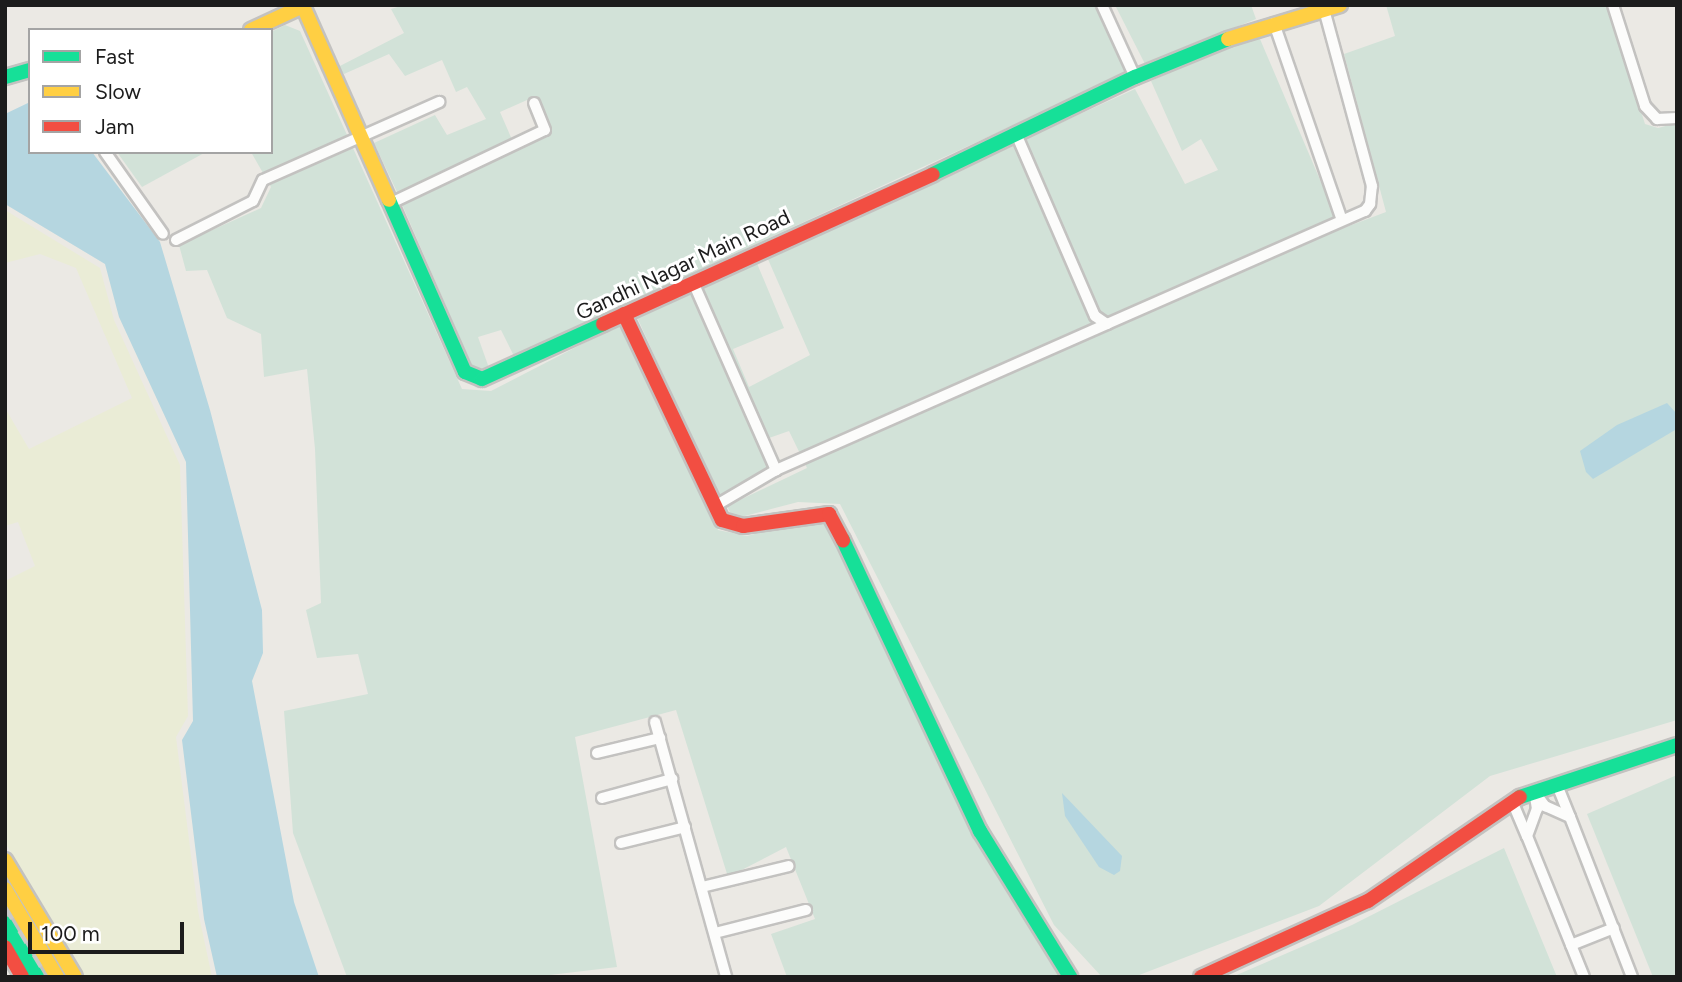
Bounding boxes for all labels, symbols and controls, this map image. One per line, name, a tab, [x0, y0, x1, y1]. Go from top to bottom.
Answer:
legend	[28, 28, 273, 154]
text: Fast	[95, 44, 135, 69]
text: Slow	[95, 79, 141, 104]
text: Jam	[95, 114, 134, 139]
street label: Gandhi Nagar Main Road	[572, 204, 794, 326]
scale bar	[32, 908, 187, 952]
text: 100 m	[41, 921, 100, 946]

